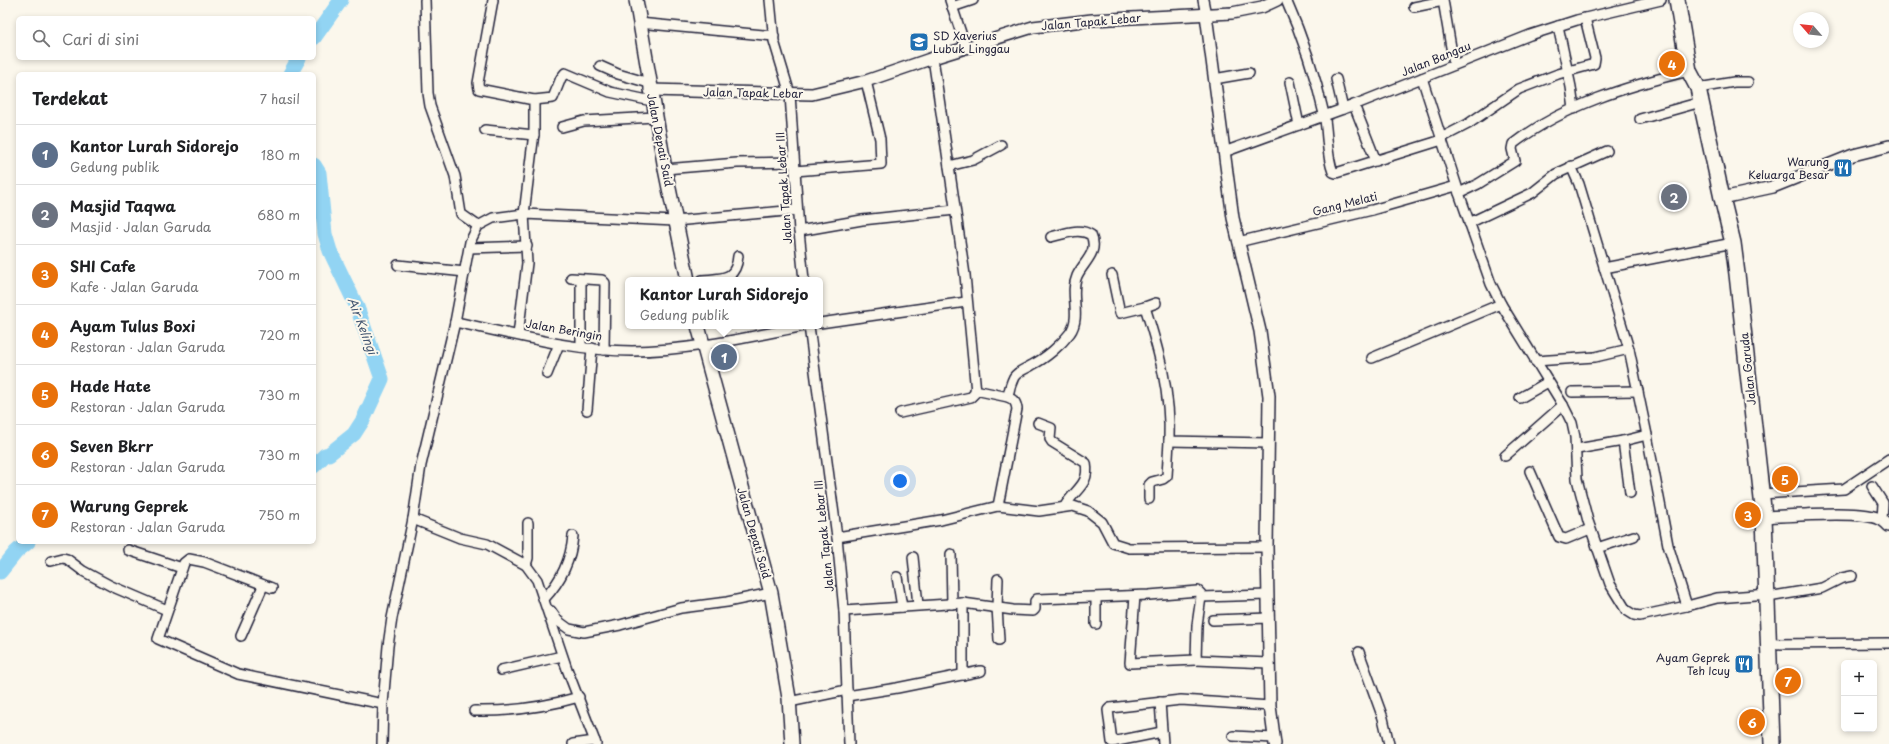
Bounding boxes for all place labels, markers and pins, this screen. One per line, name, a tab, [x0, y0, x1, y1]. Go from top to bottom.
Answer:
place label: SD Xaverius Lubuk Linggau	[933, 27, 1010, 57]
school or university icon: SD Xaverius Lubuk Linggau	[908, 31, 930, 53]
pin: 4	[1659, 49, 1685, 79]
place label: Warung Keluarga Besar	[1748, 153, 1829, 183]
restaurant icon: Warung Keluarga Besar	[1832, 157, 1854, 179]
pin: 2	[1661, 182, 1687, 212]
pin: 1	[711, 342, 737, 372]
pin: 5	[1772, 464, 1798, 494]
pin: 3	[1735, 500, 1761, 530]
place label: Ayam Geprek Teh Icuy	[1656, 649, 1730, 679]
restaurant icon: Ayam Geprek Teh Icuy	[1733, 653, 1755, 675]
pin: 7	[1775, 666, 1801, 696]
pin: 6	[1739, 707, 1765, 737]

